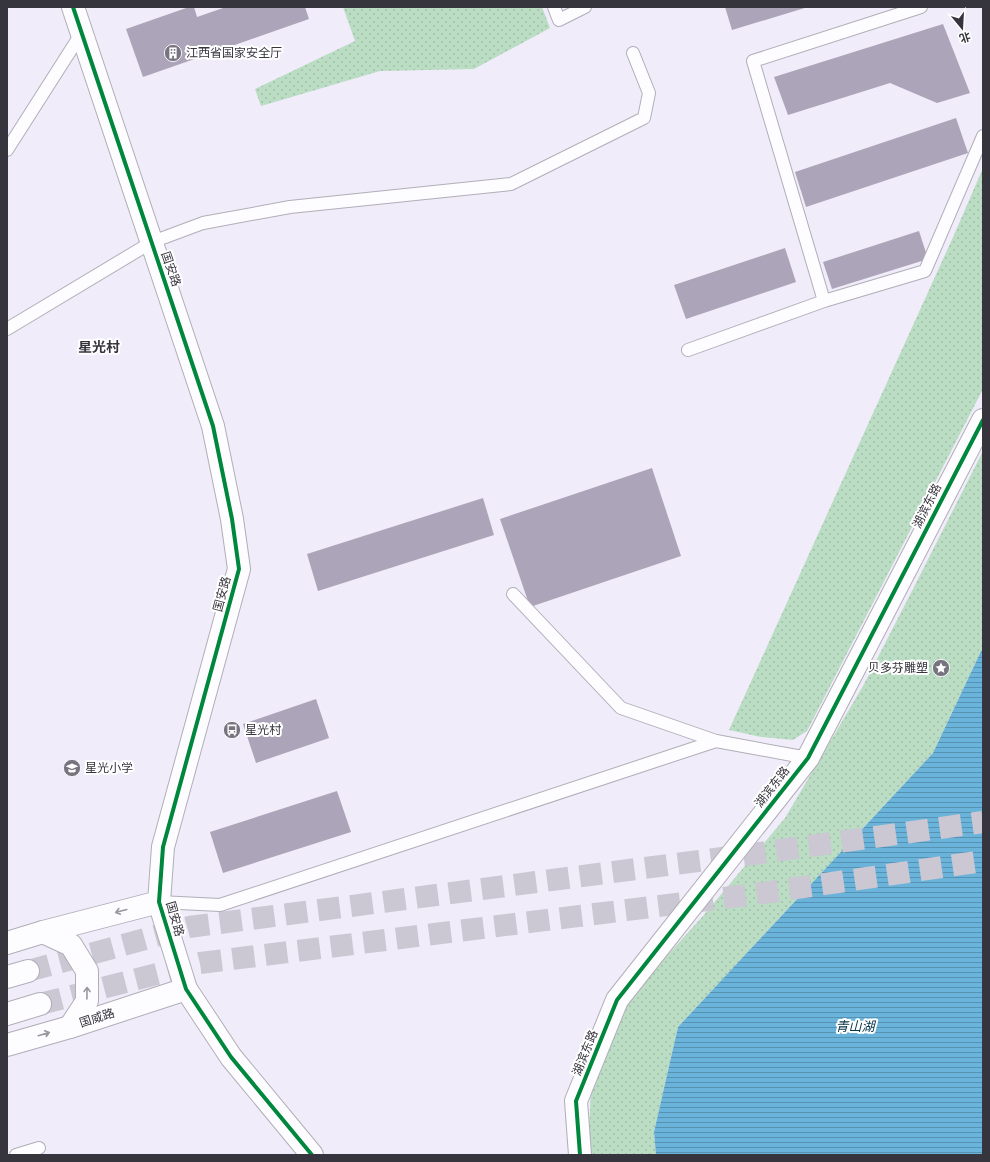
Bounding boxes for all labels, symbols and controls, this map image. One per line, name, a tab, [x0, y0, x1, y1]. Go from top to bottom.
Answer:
north arrow	[942, 8, 982, 48]
text: 北	[958, 30, 972, 45]
building icon: 江西省国家安全厅	[163, 43, 183, 63]
place label: 江西省国家安全厅	[186, 46, 282, 60]
street label: 国安路	[159, 250, 183, 288]
district label: 星光村	[78, 339, 120, 355]
street label: 湖滨东路	[910, 481, 944, 531]
street label: 国安路	[211, 575, 233, 613]
place icon: 贝多芬雕塑	[931, 658, 951, 678]
place label: 贝多芬雕塑	[868, 661, 928, 675]
bus stop icon: 星光村	[222, 720, 242, 740]
place label: 星光村	[245, 723, 282, 737]
school or university icon: 星光小学	[62, 758, 82, 778]
place label: 星光小学	[85, 761, 133, 775]
street label: 湖滨东路	[752, 764, 792, 810]
street label: 国安路	[163, 900, 187, 938]
one-way arrow	[115, 908, 128, 916]
one-way arrow	[83, 987, 91, 1000]
street label: 国威路	[78, 1006, 116, 1030]
water label: 青山湖	[835, 1019, 876, 1034]
street label: 湖滨东路	[570, 1028, 600, 1078]
one-way arrow	[38, 1030, 51, 1037]

